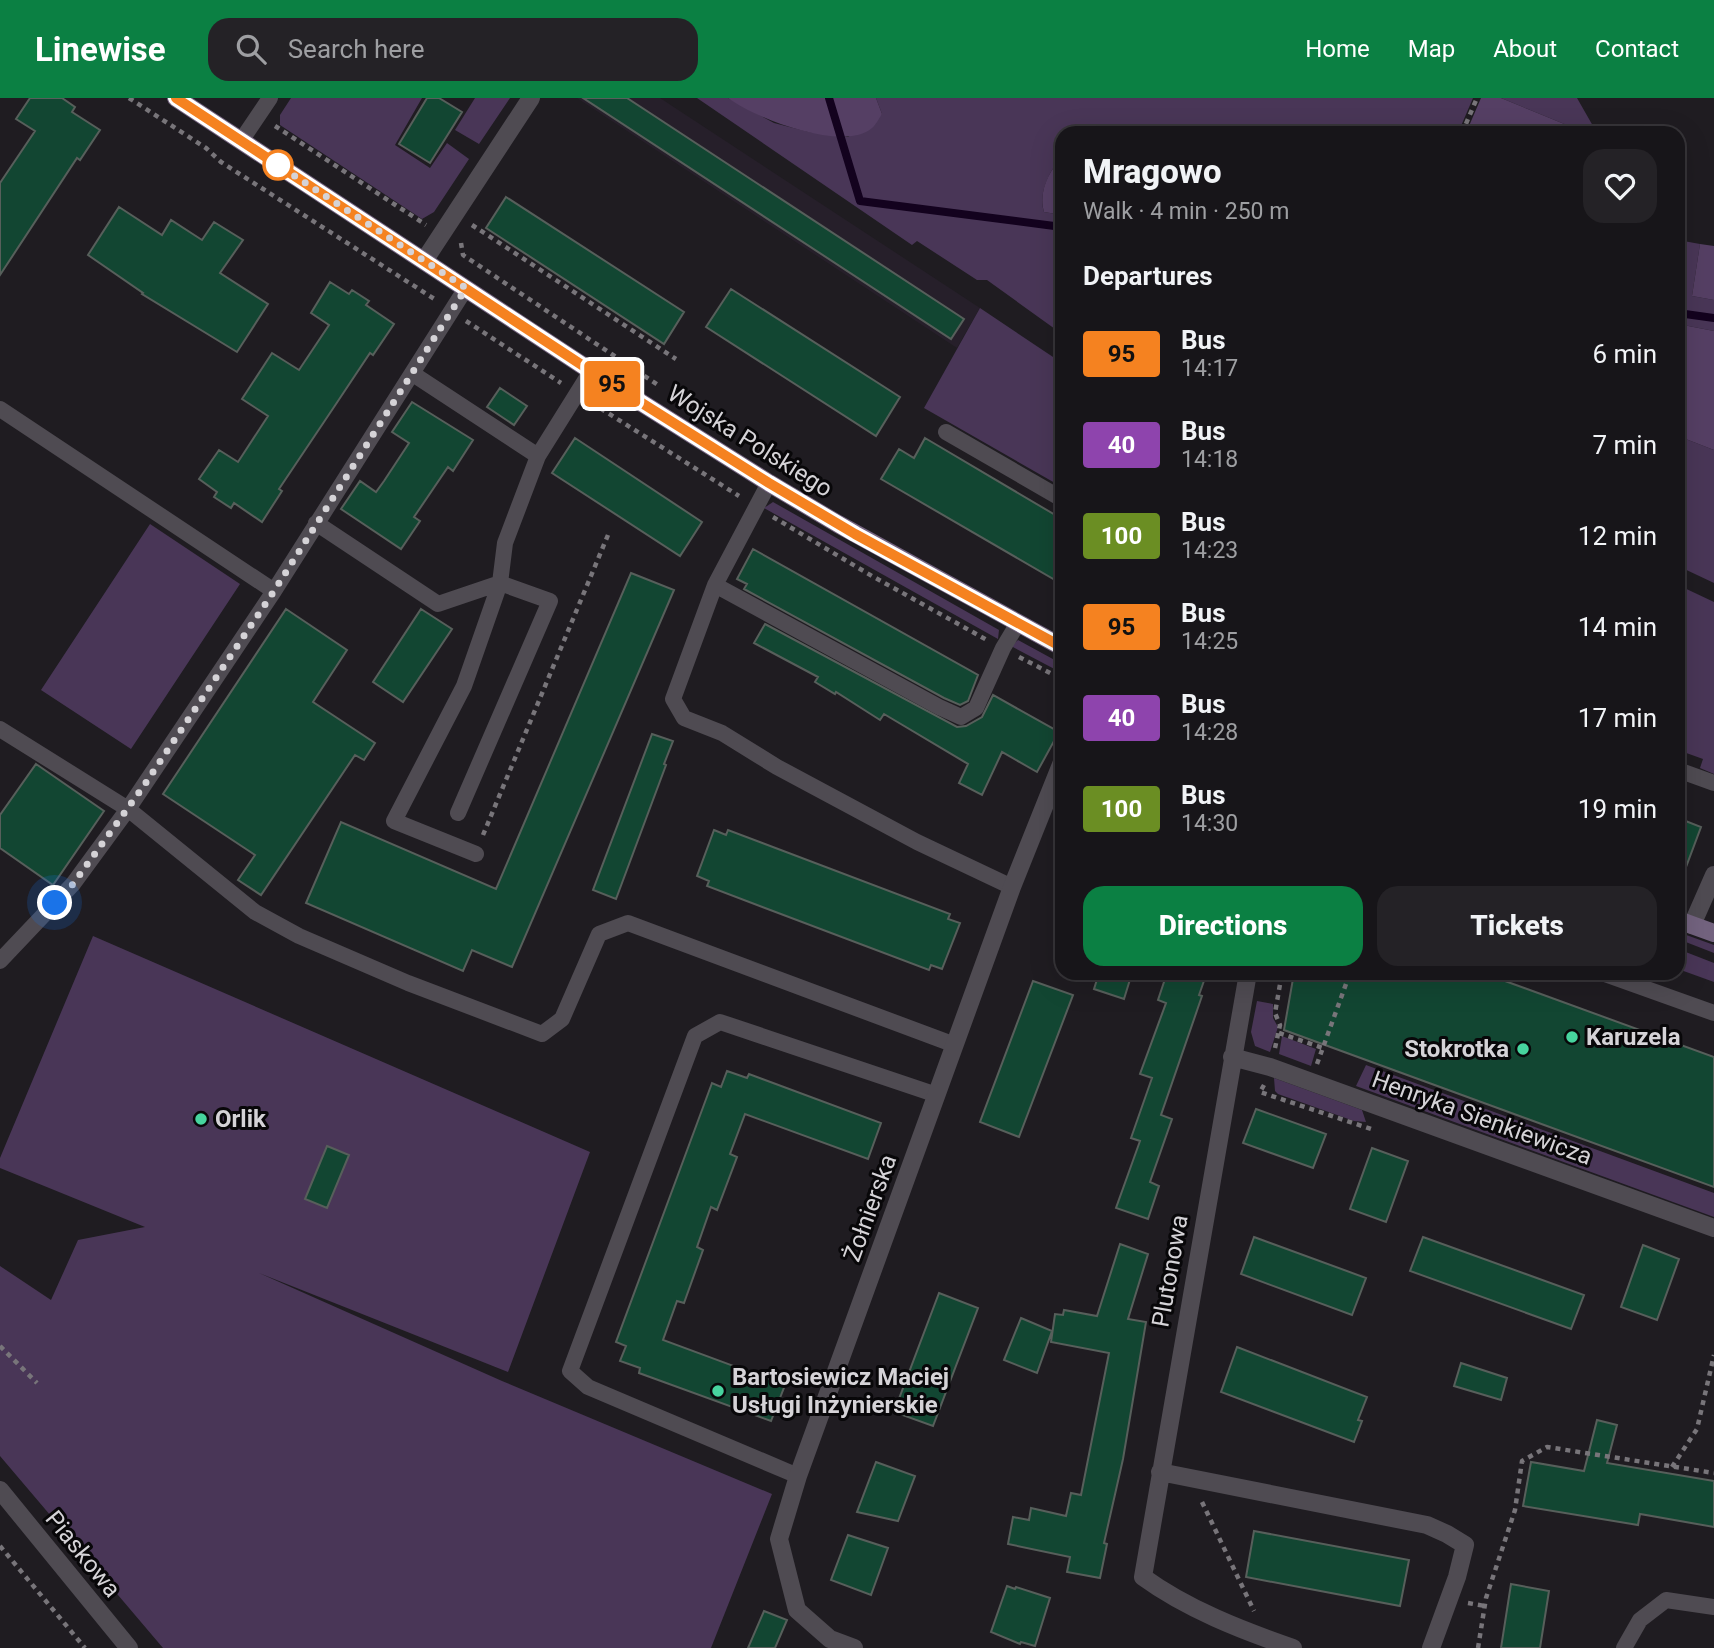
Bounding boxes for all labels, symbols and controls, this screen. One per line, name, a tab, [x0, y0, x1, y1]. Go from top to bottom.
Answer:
search box	[208, 18, 698, 81]
text: Linewise	[35, 30, 166, 69]
icon: search	[232, 30, 270, 68]
text: Search here	[288, 34, 424, 64]
text: Home	[1305, 35, 1370, 63]
text: Map	[1408, 35, 1455, 63]
text: About	[1493, 35, 1557, 63]
text: Contact	[1595, 35, 1679, 63]
button: heart	[1583, 149, 1657, 223]
unlabelled marker	[263, 150, 293, 180]
text: Mragowo	[1083, 152, 1221, 191]
text: Walk · 4 min · 250 m	[1083, 198, 1289, 225]
text: Departures	[1083, 261, 1213, 291]
text: Bus	[1181, 325, 1226, 355]
text: 6 min	[1592, 339, 1657, 369]
text: 95	[1108, 340, 1135, 368]
text: 14:17	[1181, 355, 1238, 382]
line badge: 95	[580, 361, 644, 407]
text: 95	[598, 370, 626, 398]
street label: Wojska Polskiego	[663, 379, 837, 503]
text: Bus	[1181, 416, 1226, 446]
text: 7 min	[1592, 430, 1657, 460]
text: 40	[1108, 431, 1135, 459]
text: 14:18	[1181, 446, 1238, 473]
text: Bus	[1181, 507, 1226, 537]
text: 12 min	[1578, 521, 1657, 551]
text: 100	[1101, 522, 1142, 550]
text: 14:23	[1181, 537, 1238, 564]
text: Bus	[1181, 598, 1226, 628]
text: 14 min	[1578, 612, 1657, 642]
text: 95	[1108, 613, 1135, 641]
text: 14:25	[1181, 628, 1238, 655]
text: Bus	[1181, 689, 1226, 719]
text: 17 min	[1578, 703, 1657, 733]
text: 40	[1108, 704, 1135, 732]
text: 14:28	[1181, 719, 1238, 746]
text: Bus	[1181, 780, 1226, 810]
text: 19 min	[1578, 794, 1657, 824]
text: 100	[1101, 795, 1142, 823]
text: 14:30	[1181, 810, 1238, 837]
your location	[37, 885, 72, 920]
button: Directions	[1083, 886, 1363, 966]
button: Tickets	[1377, 886, 1657, 966]
place label: Karuzela	[1586, 1023, 1681, 1051]
marker: Karuzela	[1564, 1029, 1580, 1045]
place label: Stokrotka	[1404, 1035, 1509, 1063]
marker: Stokrotka	[1515, 1041, 1531, 1057]
street label: Henryka Sienkiewicza	[1368, 1065, 1596, 1171]
place label: Orlik	[215, 1105, 267, 1133]
marker: Orlik	[193, 1111, 209, 1127]
street label: Żołnierska	[838, 1151, 902, 1265]
street label: Plutonowa	[1146, 1213, 1194, 1329]
place label: Bartosiewicz Maciej Usługi Inżynierskie	[732, 1363, 949, 1419]
marker: Bartosiewicz Maciej Usługi Inżynierskie	[710, 1383, 726, 1399]
street label: Piaskowa	[40, 1505, 126, 1603]

